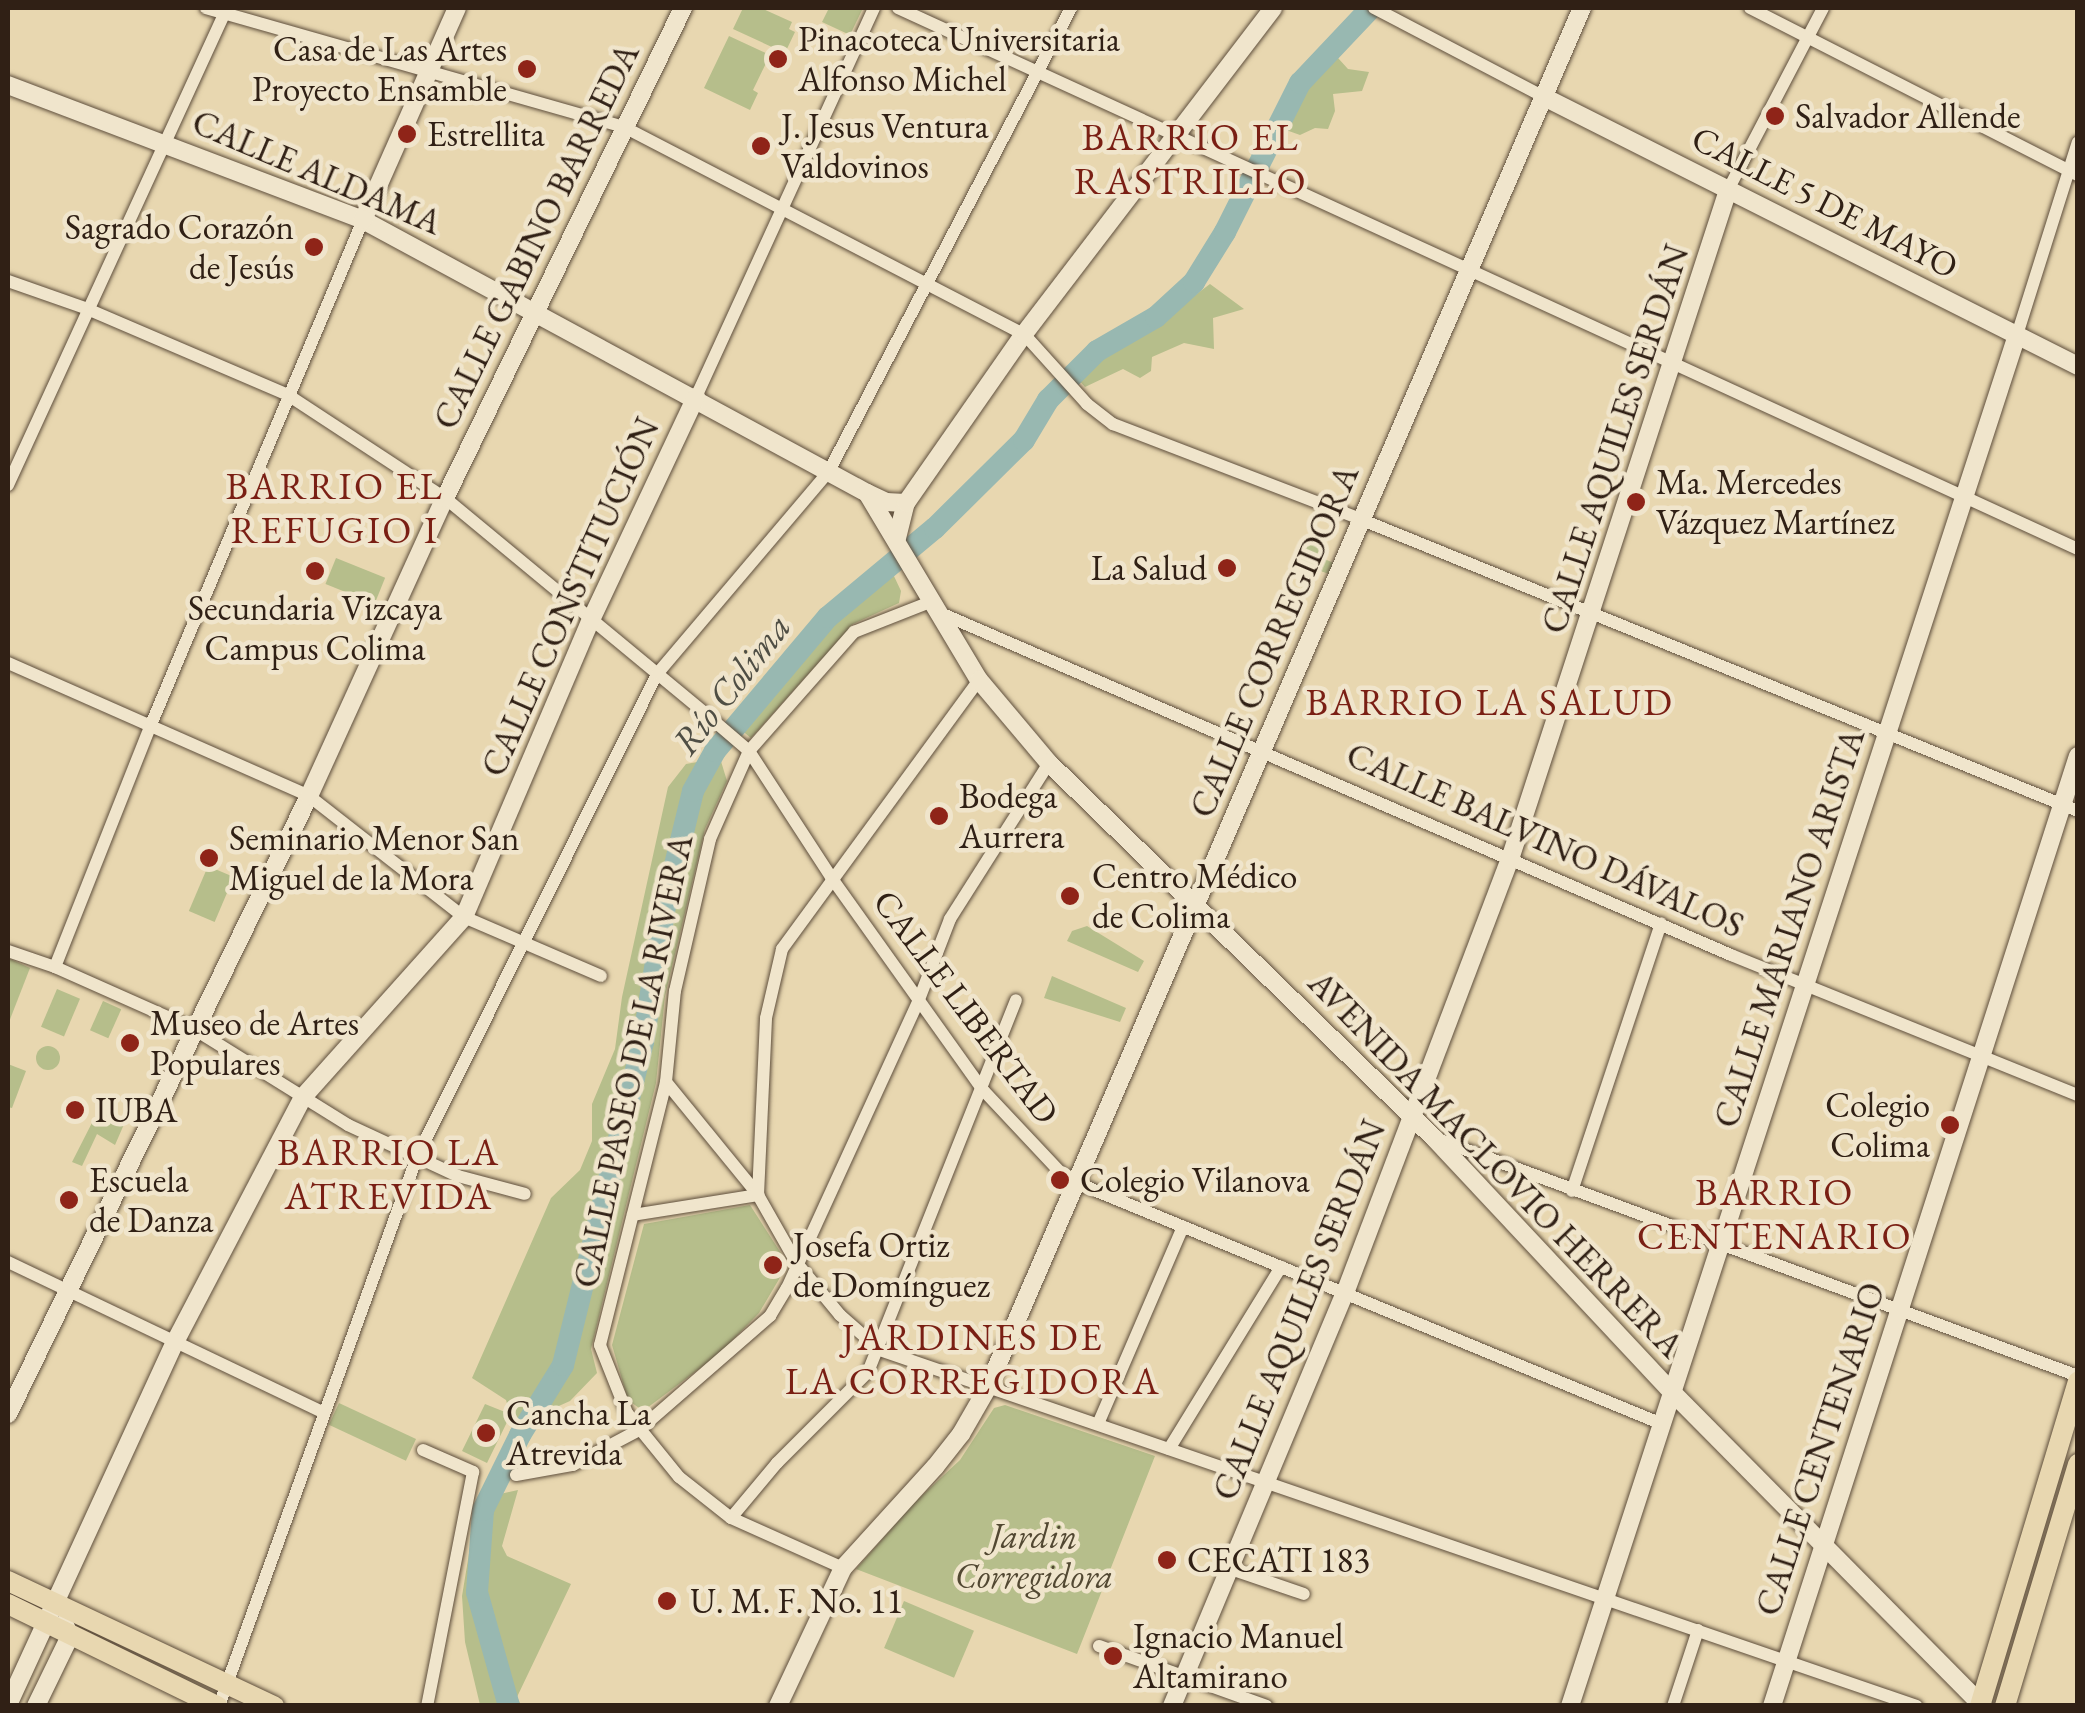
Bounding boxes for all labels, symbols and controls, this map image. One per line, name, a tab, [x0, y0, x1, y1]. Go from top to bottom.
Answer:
place label: Pinacoteca Universitaria Alfonso Michel	[798, 18, 1120, 100]
place label: Casa de Las Artes Proyecto Ensamble	[252, 28, 507, 110]
street label: CALLE GABINO BARREDA	[424, 36, 648, 436]
marker: Pinacoteca Universitaria Alfonso Michel	[767, 48, 789, 70]
marker: Casa de Las Artes Proyecto Ensamble	[516, 58, 538, 80]
place label: Salvador Allende	[1795, 95, 2021, 137]
street label: CALLE ALDAMA	[186, 101, 448, 243]
place label: J. Jesus Ventura Valdovinos	[781, 105, 989, 187]
marker: Salvador Allende	[1764, 105, 1786, 127]
place label: Estrellita	[427, 113, 545, 155]
district label: BARRIO EL RASTRILLO	[1074, 114, 1308, 203]
street label: CALLE 5 DE MAYO	[1685, 117, 1965, 287]
marker: Estrellita	[396, 123, 418, 145]
marker: J. Jesus Ventura Valdovinos	[750, 135, 772, 157]
place label: Sagrado Corazón de Jesús	[65, 206, 294, 288]
marker: Sagrado Corazón de Jesús	[303, 236, 325, 258]
street label: CALLE AQUILES SERDÁN	[1532, 239, 1698, 639]
street label: CALLE CONSTITUCIÓN	[472, 411, 668, 783]
street label: CALLE CORREGIDORA	[1181, 458, 1367, 824]
place label: Ma. Mercedes Vázquez Martínez	[1656, 461, 1894, 543]
district label: BARRIO EL REFUGIO I	[226, 463, 444, 552]
marker: Ma. Mercedes Vázquez Martínez	[1625, 491, 1647, 513]
place label: La Salud	[1091, 547, 1207, 589]
marker: La Salud	[1216, 557, 1238, 579]
marker: Secundaria Vizcaya Campus Colima	[304, 560, 326, 582]
place label: Secundaria Vizcaya Campus Colima	[188, 587, 442, 669]
water label: Río Colima	[662, 604, 800, 764]
district label: BARRIO LA SALUD	[1306, 679, 1674, 725]
street label: CALLE MARIANO ARISTA	[1705, 723, 1873, 1133]
street label: CALLE BALVINO DÁVALOS	[1340, 733, 1750, 947]
place label: Bodega Aurrera	[959, 775, 1064, 857]
marker: Bodega Aurrera	[928, 805, 950, 827]
place label: Seminario Menor San Miguel de la Mora	[229, 817, 519, 899]
street label: CALLE PASEO DE LA RIVERA	[564, 831, 702, 1291]
marker: Seminario Menor San Miguel de la Mora	[198, 847, 220, 869]
place label: Centro Médico de Colima	[1092, 855, 1297, 937]
street label: CALLE LIBERTAD	[864, 882, 1068, 1132]
marker: Centro Médico de Colima	[1057, 883, 1083, 909]
street label: AVENIDA MACLOVIO HERRERA	[1300, 962, 1692, 1366]
place label: Museo de Artes Populares	[150, 1002, 359, 1084]
marker: Museo de Artes Populares	[119, 1032, 141, 1054]
place label: Colegio Colima	[1825, 1084, 1930, 1166]
place label: IUBA	[95, 1089, 177, 1131]
marker: IUBA	[64, 1099, 86, 1121]
street label: CALLE AQUILES SERDÁN	[1203, 1114, 1395, 1506]
marker: Colegio Colima	[1939, 1114, 1961, 1136]
district label: BARRIO LA ATREVIDA	[277, 1129, 501, 1218]
place label: Escuela de Danza	[89, 1159, 213, 1241]
place label: Colegio Vilanova	[1080, 1159, 1310, 1201]
marker: Colegio Vilanova	[1049, 1169, 1071, 1191]
district label: BARRIO CENTENARIO	[1637, 1169, 1913, 1258]
marker: Escuela de Danza	[58, 1189, 80, 1211]
place label: Josefa Ortiz de Domínguez	[793, 1224, 990, 1306]
marker: Josefa Ortiz de Domínguez	[762, 1254, 784, 1276]
street label: CALLE CENTENARIO	[1746, 1277, 1894, 1621]
district label: JARDINES DE LA CORREGIDORA	[785, 1314, 1161, 1404]
place label: Cancha La Atrevida	[506, 1392, 651, 1474]
marker: Cancha La Atrevida	[475, 1422, 497, 1444]
park label: Jardin Corregidora	[955, 1515, 1113, 1597]
place label: CECATI 183	[1187, 1539, 1370, 1581]
marker: CECATI 183	[1156, 1549, 1178, 1571]
place label: U. M. F. No. 11	[690, 1580, 903, 1622]
marker: U. M. F. No. 11	[654, 1588, 680, 1614]
place label: Ignacio Manuel Altamirano	[1133, 1615, 1343, 1697]
marker: Ignacio Manuel Altamirano	[1102, 1645, 1124, 1667]

